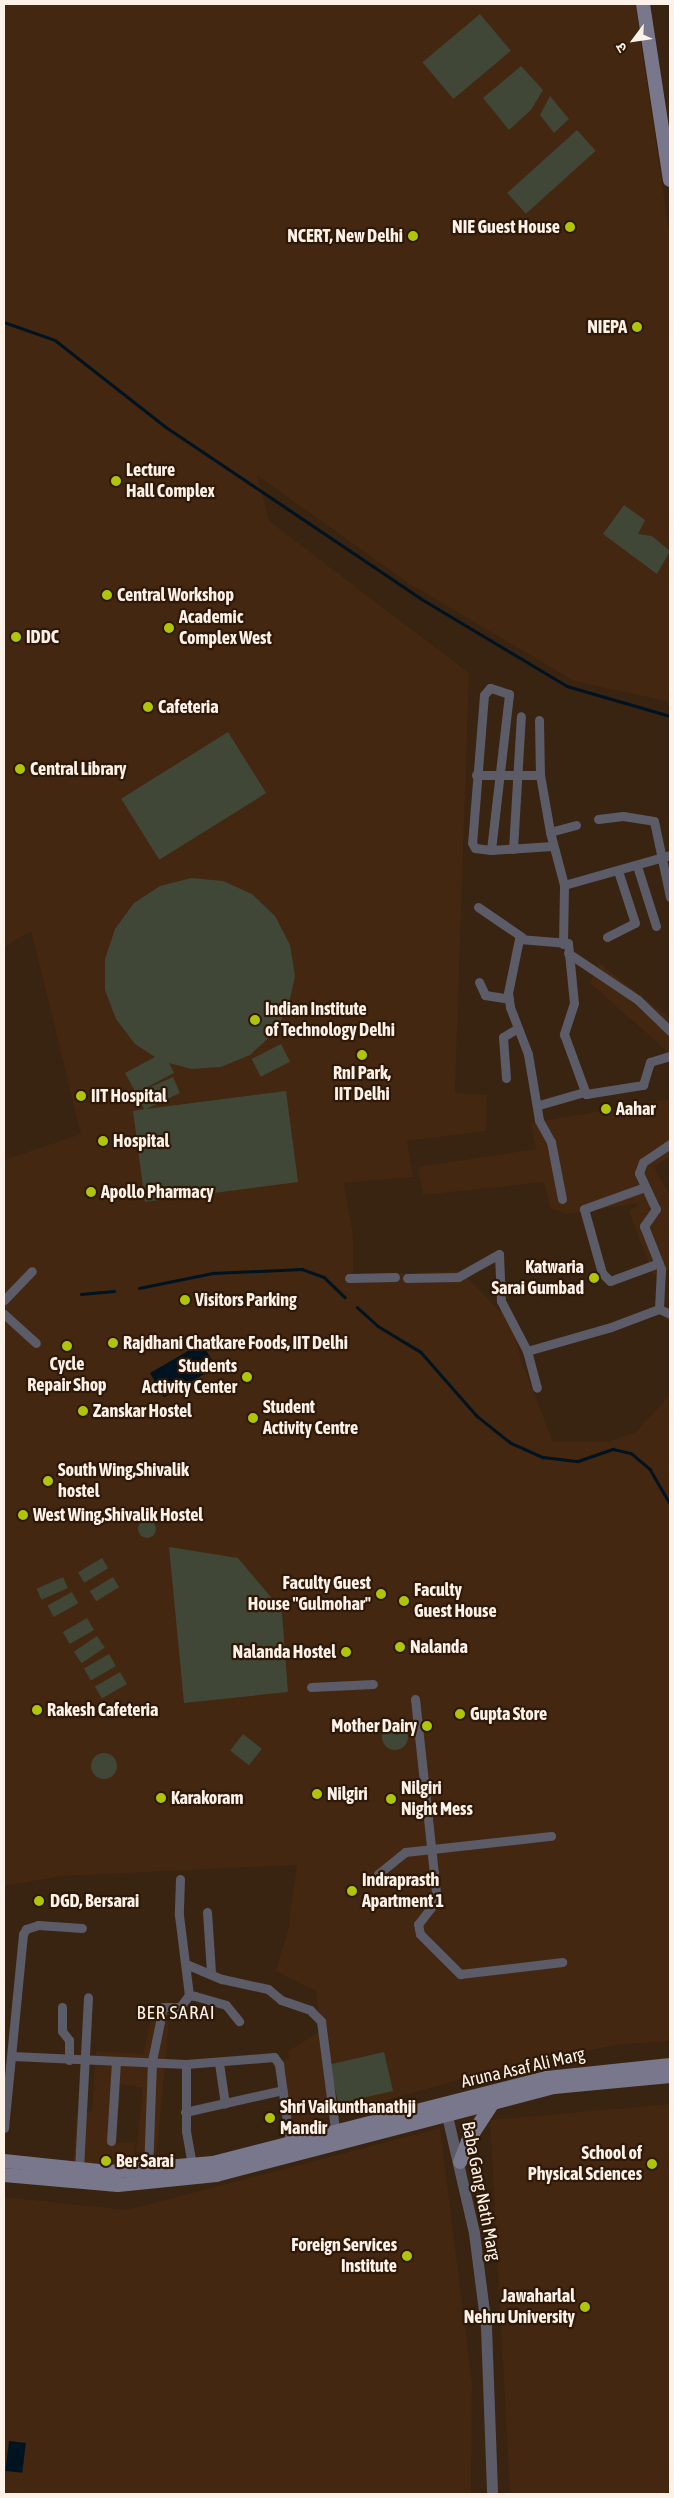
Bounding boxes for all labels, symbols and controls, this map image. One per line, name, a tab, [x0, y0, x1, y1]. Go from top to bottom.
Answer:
north arrow	[609, 15, 659, 65]
text: उ	[612, 40, 630, 55]
place label: NIE Guest House	[452, 216, 560, 238]
marker: NIE Guest House	[564, 221, 576, 233]
place label: NCERT, New Delhi	[287, 225, 403, 247]
marker: NCERT, New Delhi	[407, 230, 419, 242]
place label: NIEPA	[587, 316, 627, 338]
marker: NIEPA	[631, 321, 643, 333]
place label: Lecture Hall Complex	[126, 460, 215, 502]
marker: Lecture Hall Complex	[110, 475, 122, 487]
place label: Central Workshop	[117, 584, 234, 606]
marker: Central Workshop	[101, 589, 113, 601]
place label: Academic Complex West	[179, 607, 272, 650]
marker: Academic Complex West	[163, 622, 175, 634]
place label: IDDC	[26, 626, 59, 648]
marker: IDDC	[10, 631, 22, 643]
place label: Cafeteria	[158, 696, 219, 718]
marker: Cafeteria	[142, 701, 154, 713]
place label: Central Library	[30, 758, 126, 780]
marker: Central Library	[14, 763, 26, 775]
place label: Indian Institute of Technology Delhi	[265, 999, 395, 1042]
marker: Indian Institute of Technology Delhi	[249, 1014, 261, 1026]
marker: RnI Park, IIT Delhi	[356, 1049, 368, 1061]
place label: RnI Park, IIT Delhi	[333, 1063, 391, 1106]
place label: IIT Hospital	[91, 1085, 167, 1107]
marker: IIT Hospital	[75, 1090, 87, 1102]
place label: Aahar	[616, 1098, 656, 1120]
marker: Aahar	[600, 1103, 612, 1115]
place label: Hospital	[113, 1130, 169, 1152]
marker: Hospital	[97, 1135, 109, 1147]
place label: Apollo Pharmacy	[101, 1181, 214, 1203]
marker: Apollo Pharmacy	[85, 1186, 97, 1198]
place label: Katwaria Sarai Gumbad	[492, 1257, 584, 1300]
marker: Katwaria Sarai Gumbad	[588, 1272, 600, 1284]
place label: Visitors Parking	[195, 1289, 297, 1311]
marker: Visitors Parking	[179, 1294, 191, 1306]
place label: Rajdhani Chatkare Foods, IIT Delhi	[123, 1332, 348, 1354]
marker: Rajdhani Chatkare Foods, IIT Delhi	[107, 1337, 119, 1349]
marker: Cycle Repair Shop	[61, 1340, 73, 1352]
place label: Cycle Repair Shop	[27, 1354, 107, 1396]
place label: Students Activity Center	[142, 1356, 237, 1398]
marker: Students Activity Center	[241, 1371, 253, 1383]
place label: Student Activity Centre	[263, 1397, 358, 1440]
place label: Zanskar Hostel	[93, 1400, 192, 1422]
marker: Zanskar Hostel	[77, 1405, 89, 1417]
marker: Student Activity Centre	[247, 1412, 259, 1424]
place label: South Wing,Shivalik hostel	[58, 1460, 189, 1502]
marker: South Wing,Shivalik hostel	[42, 1475, 54, 1487]
place label: West Wing,Shivalik Hostel	[33, 1504, 203, 1526]
marker: West Wing,Shivalik Hostel	[17, 1509, 29, 1521]
place label: Faculty Guest House "Gulmohar"	[248, 1573, 371, 1616]
place label: Faculty Guest House	[414, 1580, 497, 1622]
marker: Faculty Guest House "Gulmohar"	[375, 1588, 387, 1600]
marker: Faculty Guest House	[398, 1595, 410, 1607]
place label: Nalanda	[410, 1636, 468, 1658]
place label: Nalanda Hostel	[233, 1641, 336, 1663]
marker: Nalanda	[394, 1641, 406, 1653]
marker: Nalanda Hostel	[340, 1646, 352, 1658]
place label: Rakesh Cafeteria	[47, 1699, 158, 1721]
place label: Gupta Store	[470, 1703, 547, 1725]
marker: Rakesh Cafeteria	[31, 1704, 43, 1716]
marker: Gupta Store	[454, 1708, 466, 1720]
place label: Mother Dairy	[331, 1715, 417, 1737]
marker: Mother Dairy	[421, 1720, 433, 1732]
place label: Nilgiri Night Mess	[401, 1778, 473, 1820]
place label: Nilgiri	[327, 1783, 368, 1805]
place label: Karakoram	[171, 1787, 243, 1809]
marker: Nilgiri	[311, 1788, 323, 1800]
marker: Karakoram	[155, 1792, 167, 1804]
marker: Nilgiri Night Mess	[385, 1793, 397, 1805]
place label: Indraprasth Apartment 1	[362, 1870, 444, 1912]
marker: Indraprasth Apartment 1	[346, 1885, 358, 1897]
place label: DGD, Bersarai	[50, 1890, 139, 1912]
marker: DGD, Bersarai	[32, 1894, 46, 1908]
district label: BER SARAI	[135, 2002, 217, 2024]
street label: Aruna Asaf Ali Marg	[459, 2043, 587, 2093]
place label: Shri Vaikunthanathji Mandir	[280, 2097, 416, 2140]
marker: Shri Vaikunthanathji Mandir	[264, 2112, 276, 2124]
street label: Baba Gang Nath Marg	[457, 2120, 505, 2262]
place label: School of Physical Sciences	[528, 2143, 642, 2186]
place label: Ber Sarai	[116, 2150, 174, 2172]
marker: Ber Sarai	[100, 2155, 112, 2167]
marker: School of Physical Sciences	[646, 2158, 658, 2170]
place label: Foreign Services Institute	[291, 2235, 397, 2278]
marker: Foreign Services Institute	[401, 2250, 413, 2262]
place label: Jawaharlal Nehru University	[464, 2286, 575, 2328]
marker: Jawaharlal Nehru University	[579, 2301, 591, 2313]

